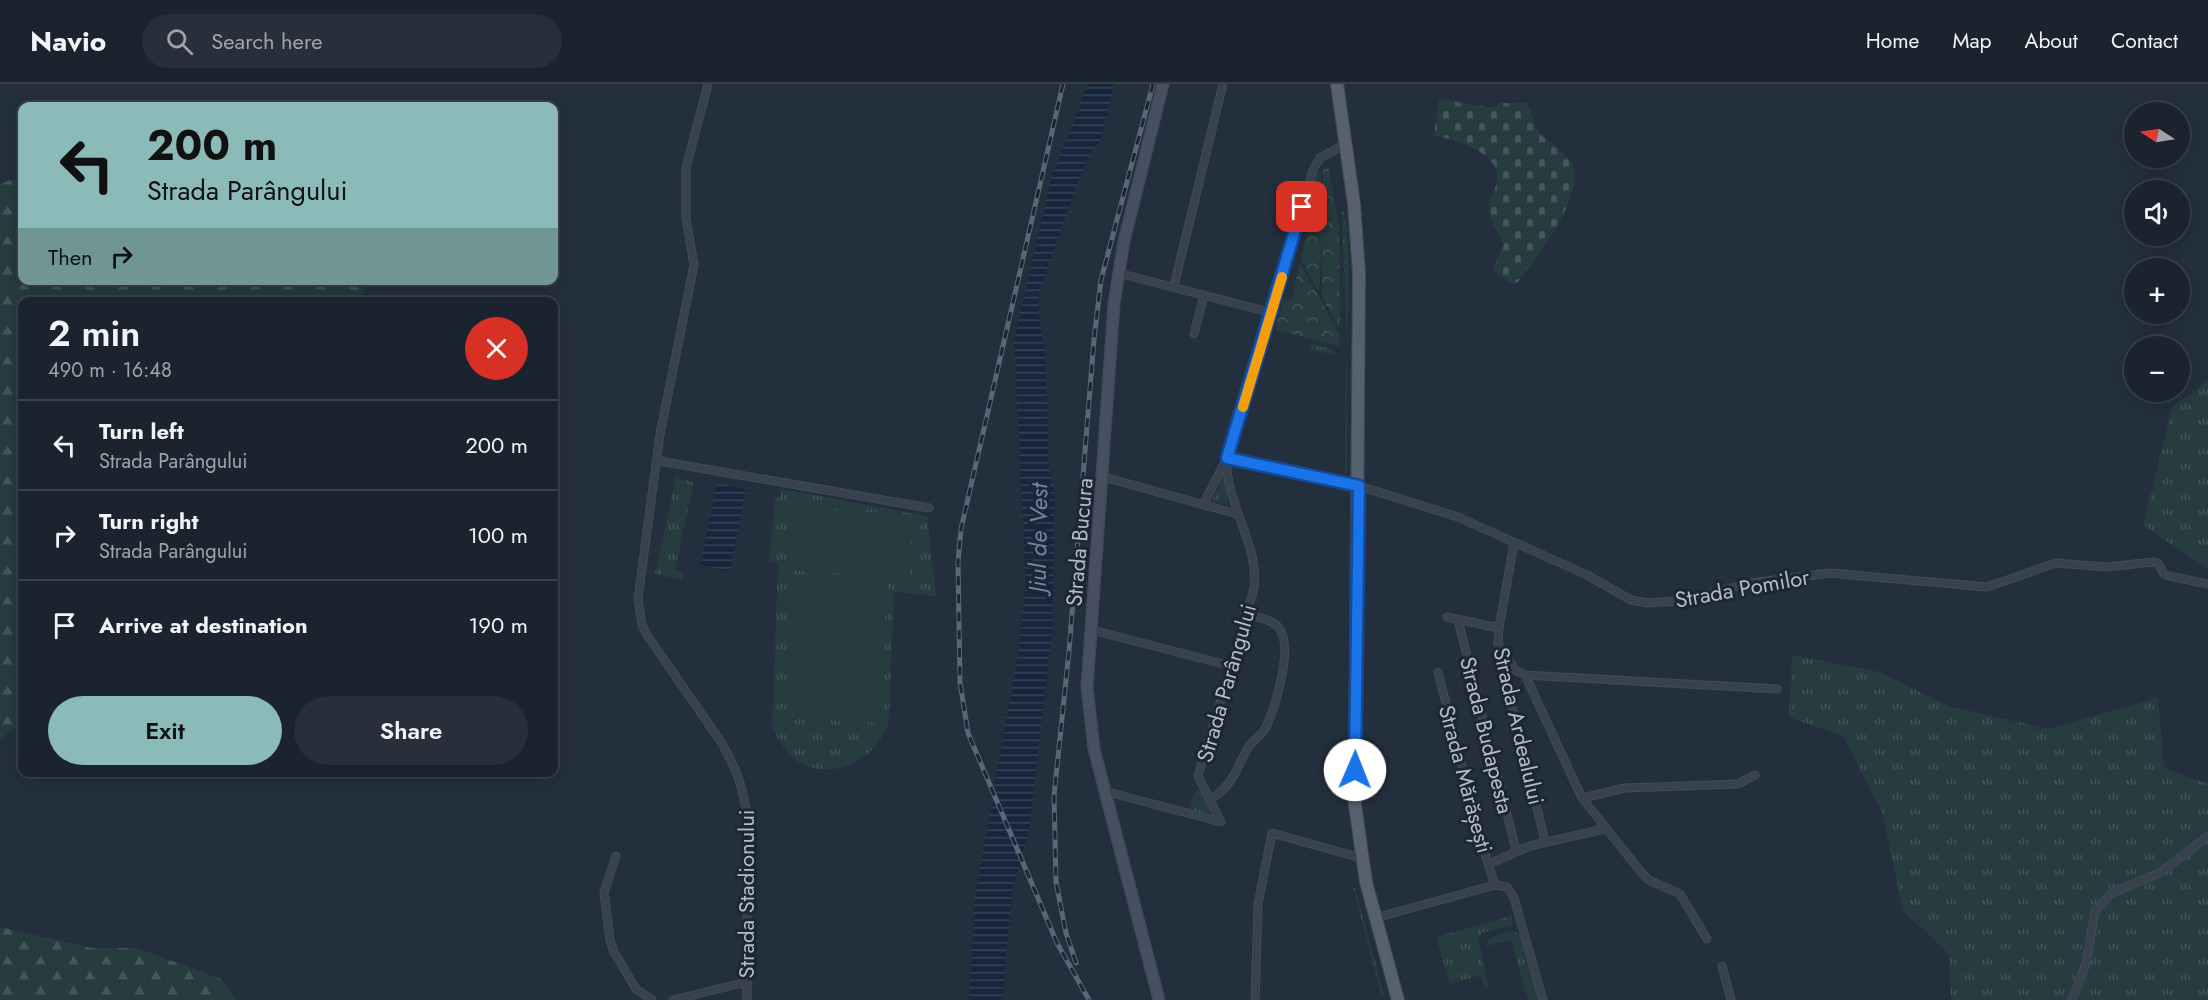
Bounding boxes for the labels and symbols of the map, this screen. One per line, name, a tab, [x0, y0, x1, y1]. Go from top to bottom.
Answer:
north arrow	[2124, 102, 2190, 168]
pin	[1276, 181, 1327, 232]
street label: Strada Bucura	[1057, 476, 1101, 608]
water label: Jiul de Vest	[1019, 482, 1056, 597]
street label: Strada Pomilor	[1672, 560, 1812, 616]
street label: Strada Parângului	[1188, 600, 1264, 766]
street label: Strada Ardealului	[1485, 644, 1553, 808]
street label: Strada Budapesta	[1452, 653, 1522, 817]
street label: Strada Mărășești	[1431, 701, 1501, 857]
position arrow	[1323, 738, 1387, 802]
street label: Strada Stadionului	[730, 810, 762, 978]

